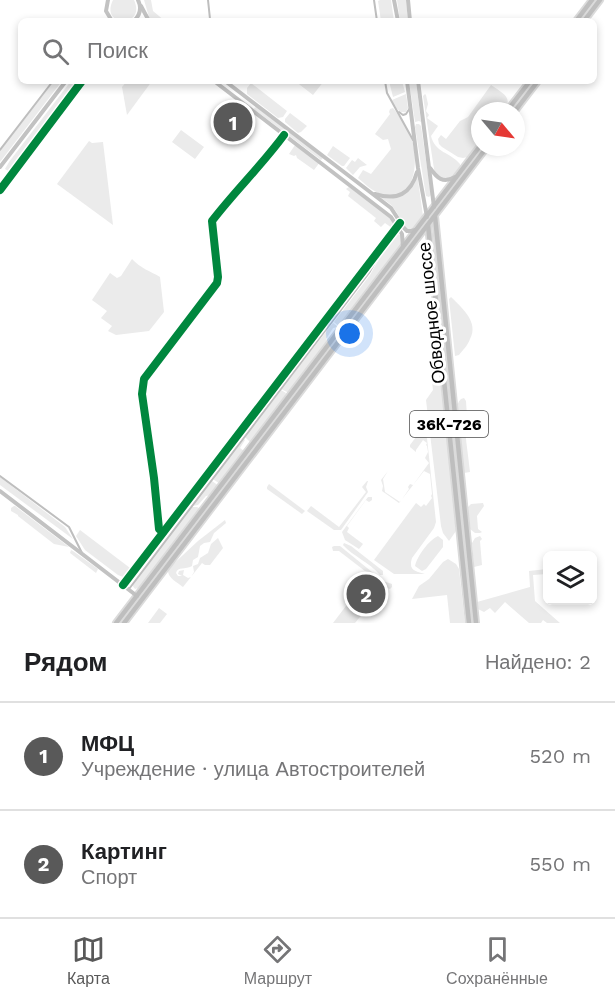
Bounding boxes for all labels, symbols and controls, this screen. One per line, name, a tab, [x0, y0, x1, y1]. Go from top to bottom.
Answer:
search box	[18, 18, 597, 84]
icon: search	[39, 35, 72, 68]
text: Поиск	[87, 38, 148, 63]
pin: 1	[214, 100, 252, 144]
north arrow	[471, 102, 525, 156]
street label: Обводное шоссе	[413, 241, 449, 385]
your location	[335, 319, 364, 348]
road number: 36К-726	[410, 411, 488, 437]
map controls	[543, 551, 597, 605]
button: layers	[543, 551, 597, 605]
pin: 2	[346, 572, 386, 616]
text: Рядом	[24, 647, 107, 677]
text: Найдено: 2	[485, 650, 591, 674]
text: МФЦ	[81, 731, 134, 756]
text: 1	[39, 744, 48, 768]
text: 520 m	[529, 744, 591, 768]
text: Учреждение · улица Автостроителей	[81, 757, 425, 781]
text: Картинг	[81, 839, 167, 864]
text: 2	[38, 852, 49, 876]
text: 550 m	[529, 852, 591, 876]
text: Спорт	[81, 865, 137, 889]
tab: Карта	[67, 933, 110, 988]
tab: Маршрут	[244, 933, 312, 988]
tab: Сохранённые	[446, 933, 548, 988]

